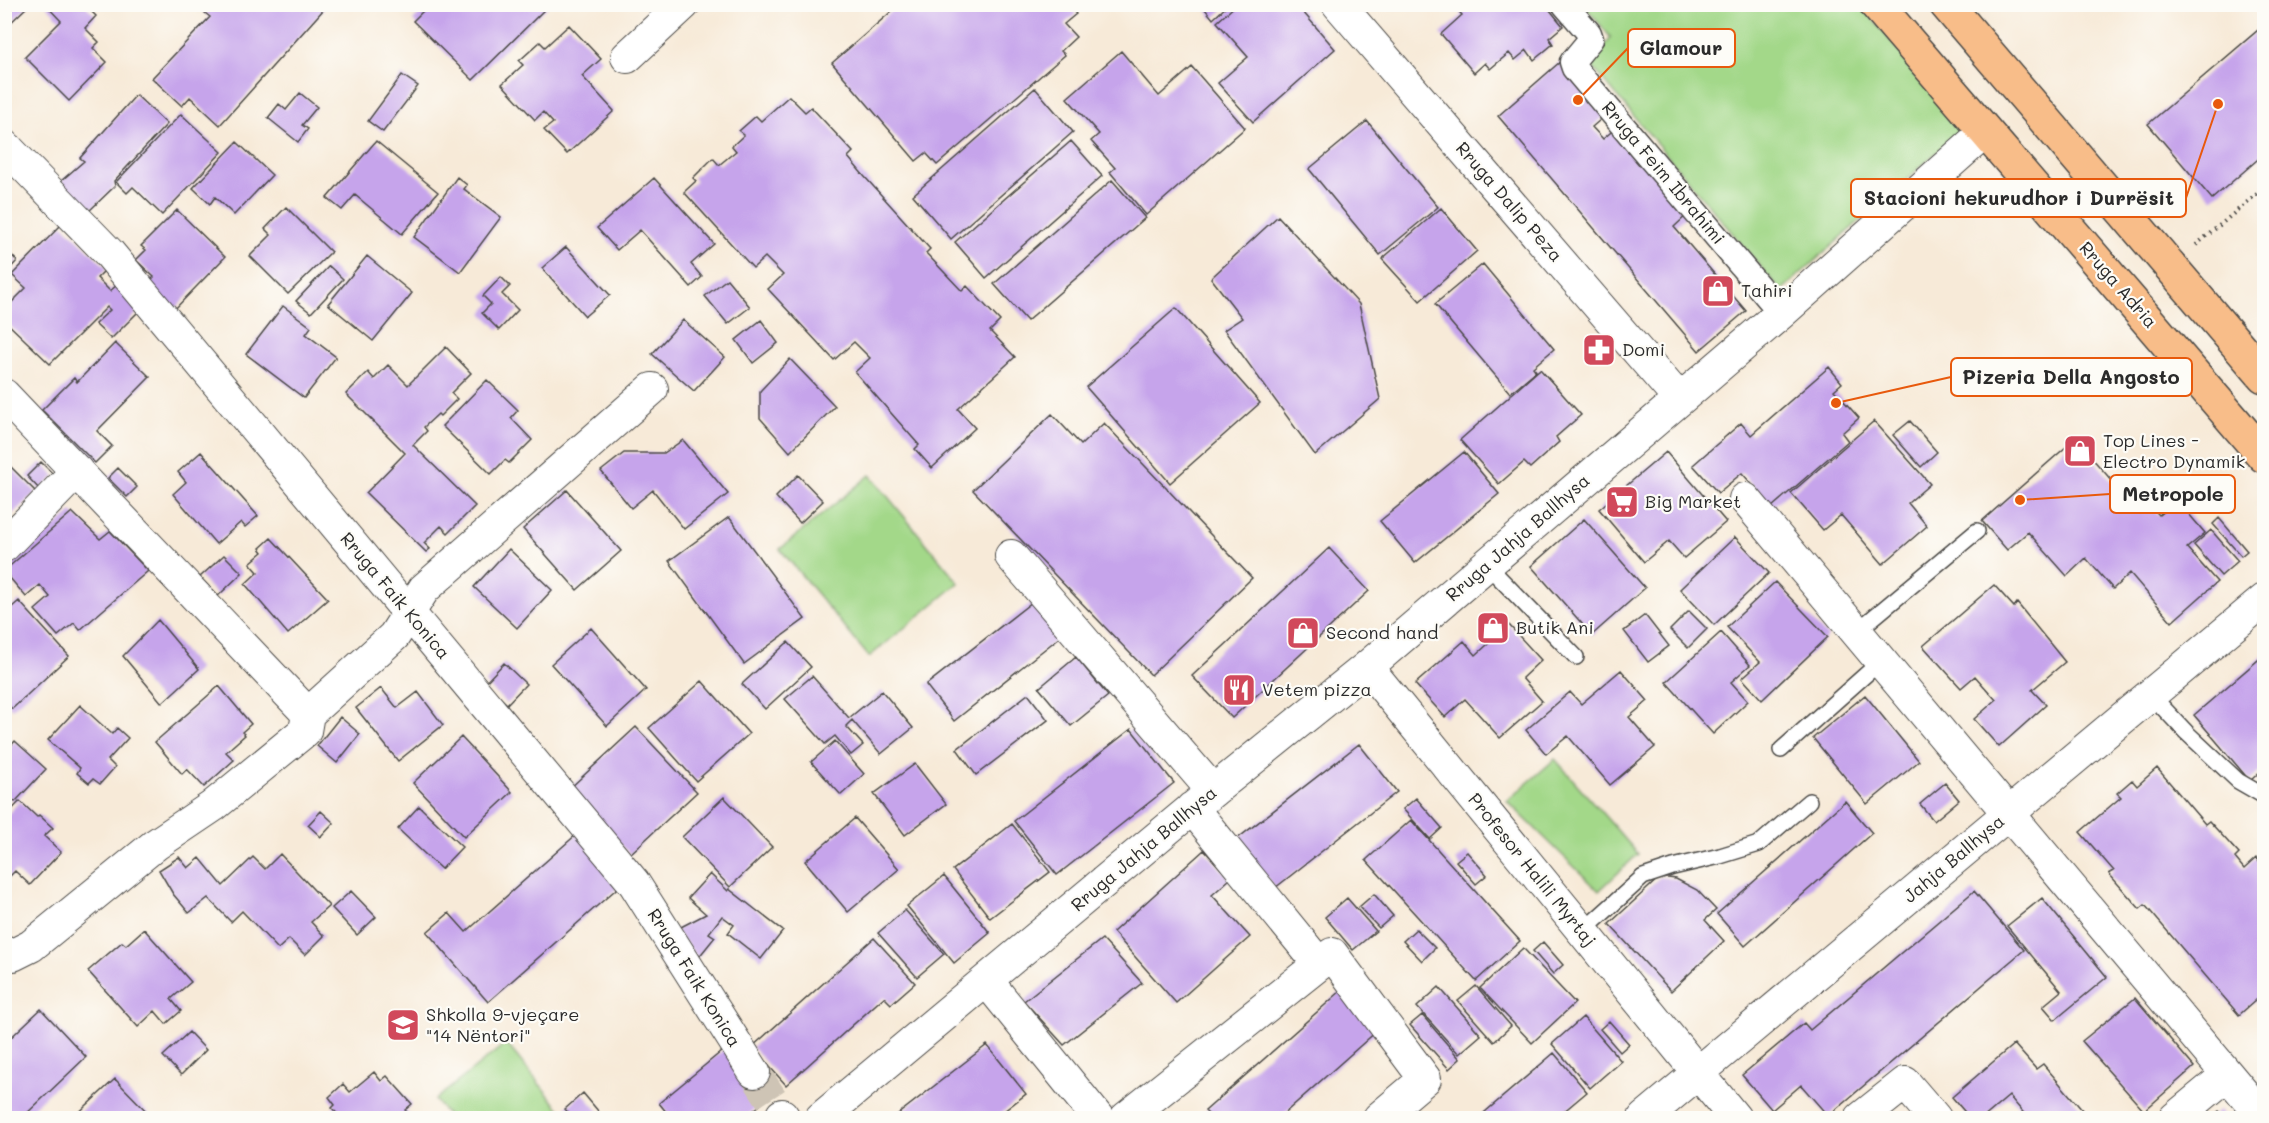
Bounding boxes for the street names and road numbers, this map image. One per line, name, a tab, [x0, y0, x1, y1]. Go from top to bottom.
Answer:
street label: Rruga Feim Ibrahimi	[1597, 96, 1731, 249]
street label: Rruga Dalip Peza	[1451, 136, 1569, 266]
street label: Rruga Adria	[2074, 236, 2163, 333]
street label: Rruga Jahja Ballhysa	[1440, 468, 1594, 606]
street label: Rruga Faik Konica	[336, 527, 456, 664]
street label: Rruga Jahja Ballhysa	[1066, 780, 1221, 916]
street label: Profesor Halili Myrtaj	[1463, 788, 1602, 951]
street label: Jahja Ballhysa	[1898, 809, 2009, 908]
street label: Rruga Faik Konica	[643, 904, 747, 1051]

